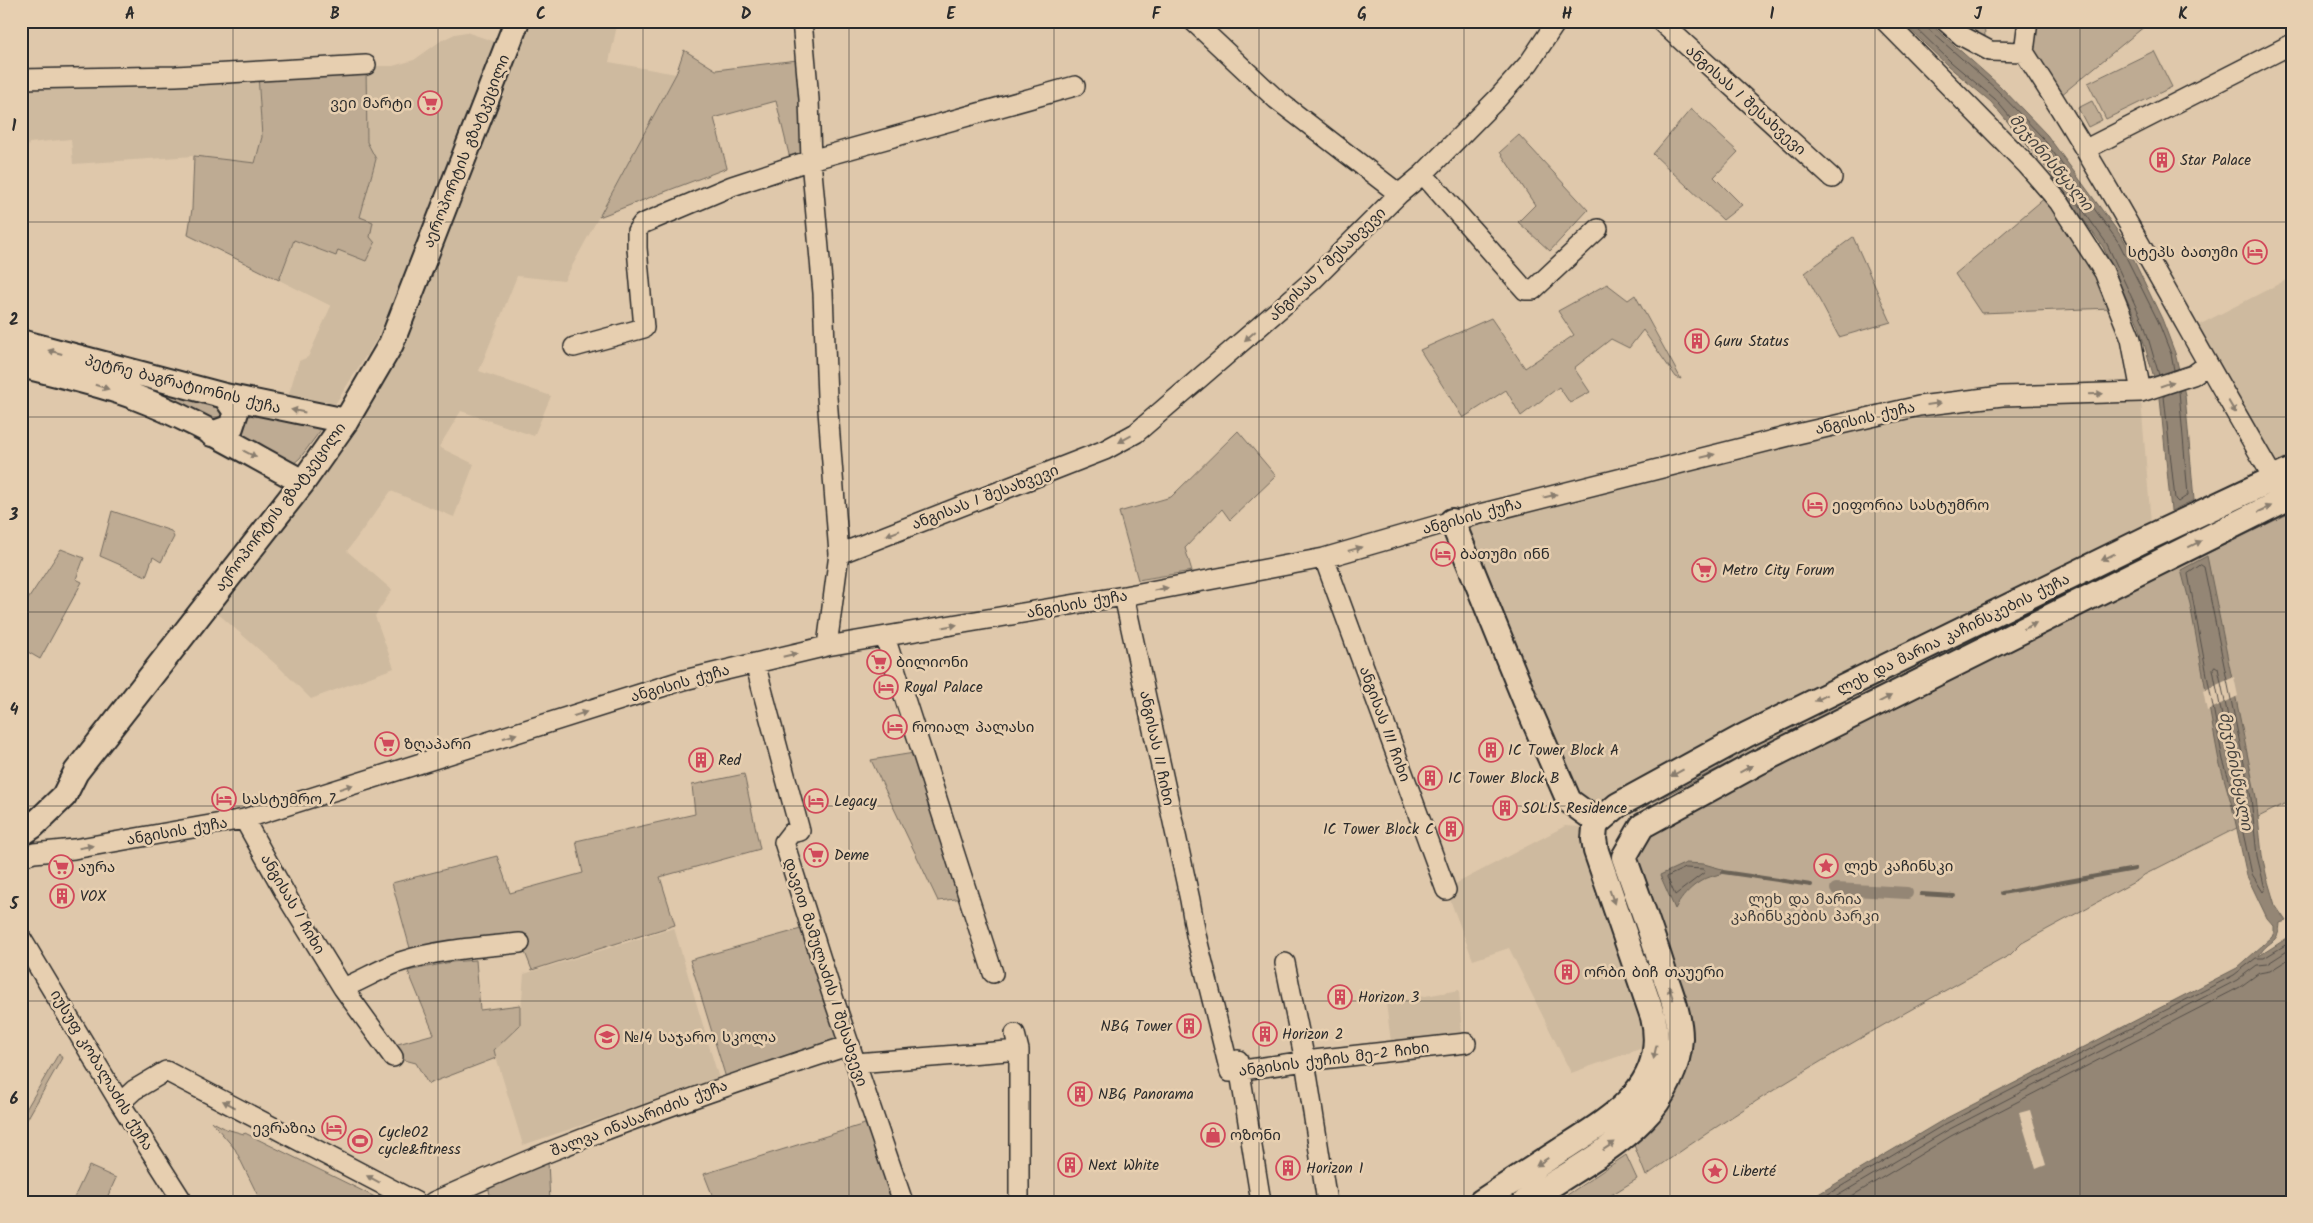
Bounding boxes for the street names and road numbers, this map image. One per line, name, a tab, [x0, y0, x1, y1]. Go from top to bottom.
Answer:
street label: ანგისას I შესახვევი	[1679, 40, 1811, 162]
street label: აეროპორტის გზატკეცილი	[417, 51, 517, 252]
street label: ანგისას I შესახვევი	[1263, 202, 1392, 327]
street label: პეტრე ბაგრატიონის ქუჩა	[82, 349, 283, 421]
street label: ანგისის ქუჩა	[1813, 396, 1918, 442]
street label: აეროპორტის გზატკეცილი	[209, 418, 353, 597]
street label: ანგისას I შესახვევი	[908, 459, 1062, 537]
street label: ანგისის ქუჩა	[1420, 492, 1525, 542]
street label: ლეხ და მარია კაჩინსკების ქუჩა	[1833, 568, 2074, 702]
street label: ანგისის ქუჩა	[1025, 584, 1130, 626]
street label: ანგისის ქუჩა	[628, 658, 733, 710]
street label: ანგისას III ჩიხი	[1352, 663, 1416, 786]
street label: ანგისას II ჩიხი	[1132, 688, 1180, 808]
street label: ანგისის ქუჩა	[125, 811, 230, 853]
street label: ანგისას I ჩიხი	[254, 850, 331, 959]
street label: დავით მამულაძის I შესახვევი	[777, 855, 873, 1090]
street label: იუსუფ კობალაძის ქუჩა	[43, 985, 159, 1156]
street label: ანგისის ქუჩის მე-2 ჩიხი	[1237, 1036, 1431, 1084]
street label: შალვა ინასარიძის ქუჩა	[547, 1074, 731, 1164]

